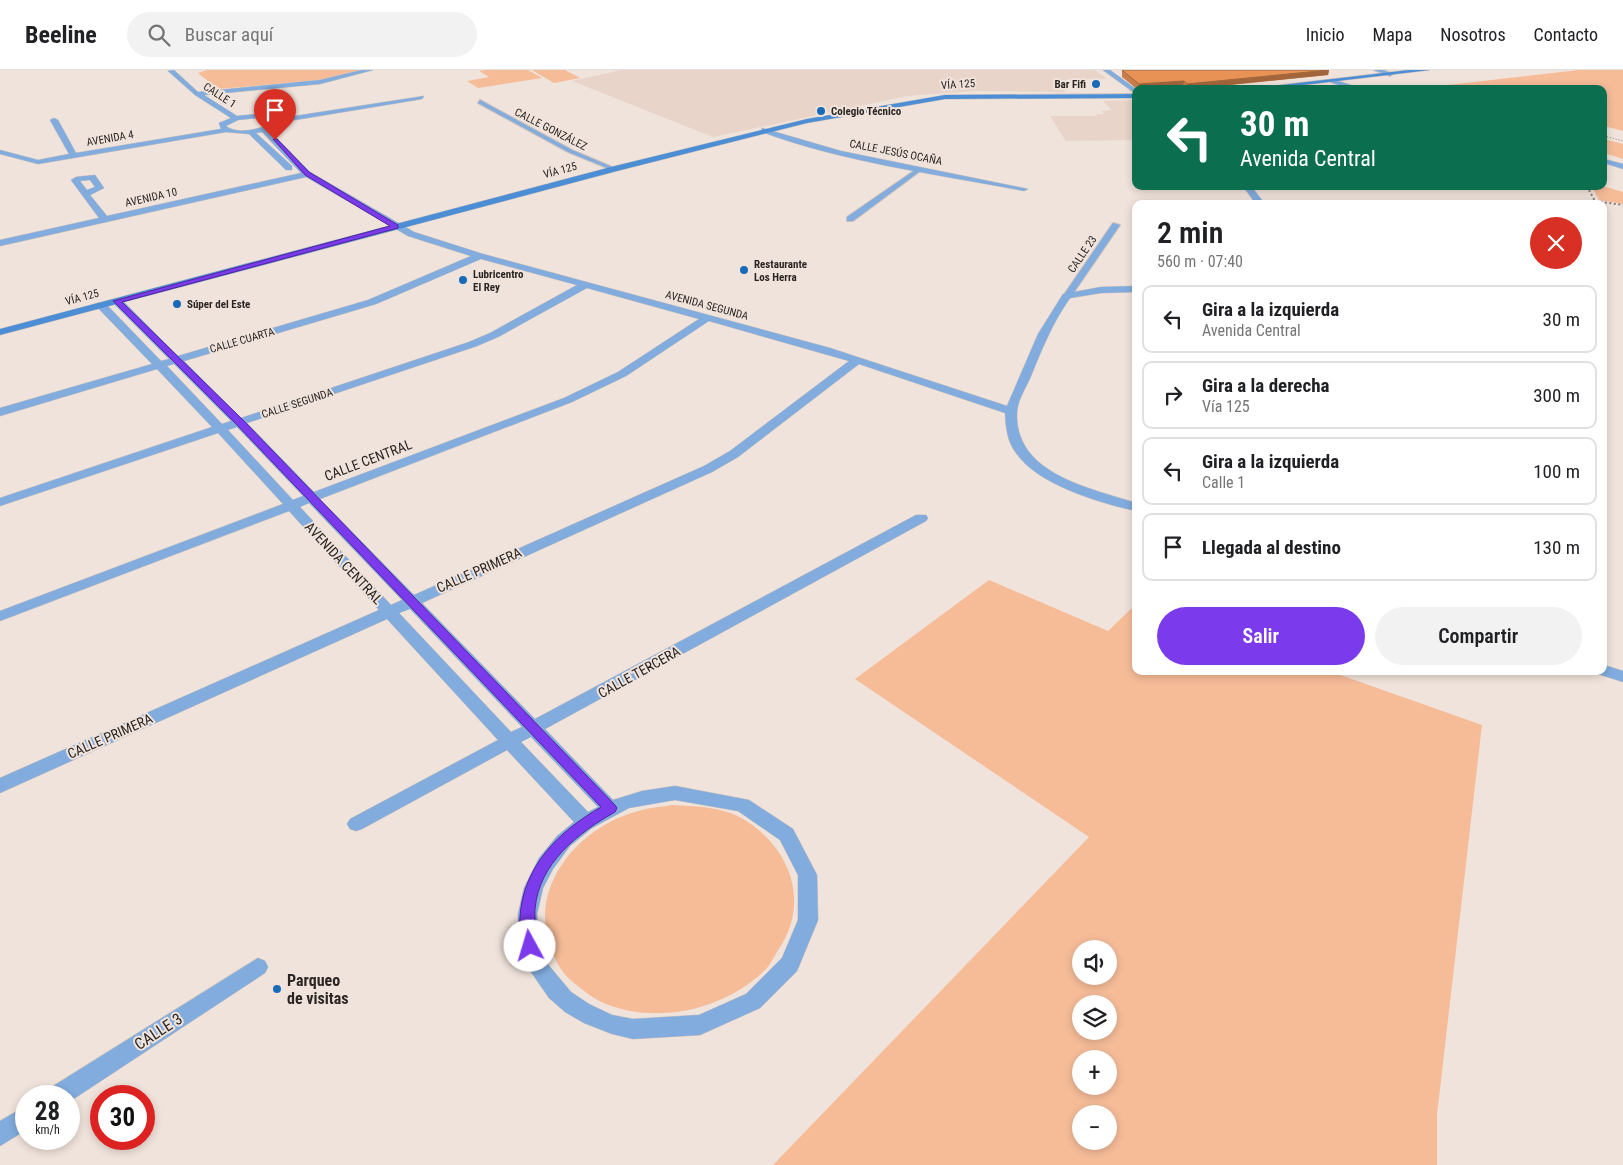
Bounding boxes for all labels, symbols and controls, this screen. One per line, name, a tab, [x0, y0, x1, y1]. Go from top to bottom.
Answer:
search box	[127, 12, 477, 57]
text: Beeline	[25, 21, 97, 49]
icon: search	[145, 21, 173, 49]
text: Buscar aquí	[185, 23, 273, 46]
text: Inicio	[1306, 24, 1345, 45]
text: Mapa	[1373, 24, 1412, 45]
text: Nosotros	[1440, 24, 1506, 45]
text: Contacto	[1534, 24, 1598, 45]
street label: VÍA 125	[941, 77, 976, 92]
place label: Bar Fifi	[1054, 78, 1086, 91]
marker: Bar Fifi	[1090, 78, 1102, 90]
street label: CALLE 1	[201, 80, 239, 111]
pin	[254, 89, 296, 140]
icon: arrive	[261, 96, 289, 124]
text: 30 m	[1240, 104, 1309, 145]
marker: Colegio Técnico	[815, 105, 827, 117]
place label: Colegio Técnico	[831, 105, 902, 118]
icon: left	[1157, 105, 1222, 170]
street label: CALLE GONZÁLEZ	[512, 106, 589, 153]
street label: AVENIDA 4	[86, 128, 135, 149]
street label: CALLE JESÚS OCAÑA	[848, 137, 944, 168]
text: Avenida Central	[1240, 146, 1376, 171]
street label: VÍA 125	[542, 160, 578, 181]
street label: AVENIDA 10	[124, 185, 178, 210]
text: 2 min	[1157, 215, 1223, 250]
button: close	[1530, 217, 1582, 269]
street label: CALLE 23	[1065, 233, 1100, 275]
text: 560 m · 07:40	[1157, 252, 1243, 271]
place label: Restaurante Los Herra	[754, 258, 807, 284]
marker: Restaurante Los Herra	[738, 264, 750, 276]
place label: Lubricentro El Rey	[473, 268, 524, 294]
marker: Lubricentro El Rey	[457, 274, 469, 286]
street label: VÍA 125	[64, 287, 100, 308]
street label: AVENIDA SEGUNDA	[664, 288, 750, 323]
marker: Súper del Este	[171, 298, 183, 310]
place label: Súper del Este	[187, 298, 250, 311]
text: Gira a la izquierda	[1202, 298, 1339, 321]
icon: left	[1159, 305, 1187, 333]
text: 30 m	[1543, 308, 1580, 331]
text: Avenida Central	[1202, 321, 1301, 340]
street label: CALLE CUARTA	[208, 325, 277, 356]
text: Gira a la derecha	[1202, 374, 1329, 397]
icon: right	[1159, 381, 1187, 409]
text: 300 m	[1533, 384, 1580, 407]
street label: CALLE SEGUNDA	[260, 386, 335, 421]
text: Vía 125	[1202, 397, 1250, 416]
street label: CALLE CENTRAL	[322, 436, 414, 484]
text: Gira a la izquierda	[1202, 450, 1339, 473]
icon: left	[1159, 457, 1187, 485]
text: 100 m	[1533, 460, 1580, 483]
text: Calle 1	[1202, 473, 1245, 492]
street label: AVENIDA CENTRAL	[302, 519, 386, 608]
icon: arrive	[1159, 533, 1187, 561]
text: Llegada al destino	[1202, 536, 1341, 559]
text: 130 m	[1533, 536, 1580, 559]
street label: CALLE PRIMERA	[434, 544, 524, 596]
button: Salir	[1157, 607, 1365, 665]
button: Compartir	[1375, 607, 1582, 665]
street label: CALLE TERCERA	[595, 643, 683, 701]
street label: CALLE PRIMERA	[65, 710, 155, 762]
position arrow	[503, 919, 555, 971]
map controls	[1072, 940, 1117, 1150]
button: sound	[1072, 940, 1117, 985]
place label: Parqueo de visitas	[287, 971, 349, 1008]
marker: Parqueo de visitas	[271, 983, 283, 995]
button: layers	[1072, 995, 1117, 1040]
street label: CALLE 3	[131, 1009, 186, 1054]
button: +	[1072, 1050, 1117, 1095]
speed limit sign: 30	[90, 1085, 155, 1150]
text: 28	[35, 1097, 60, 1126]
button: −	[1072, 1105, 1117, 1150]
text: km/h	[35, 1123, 60, 1137]

